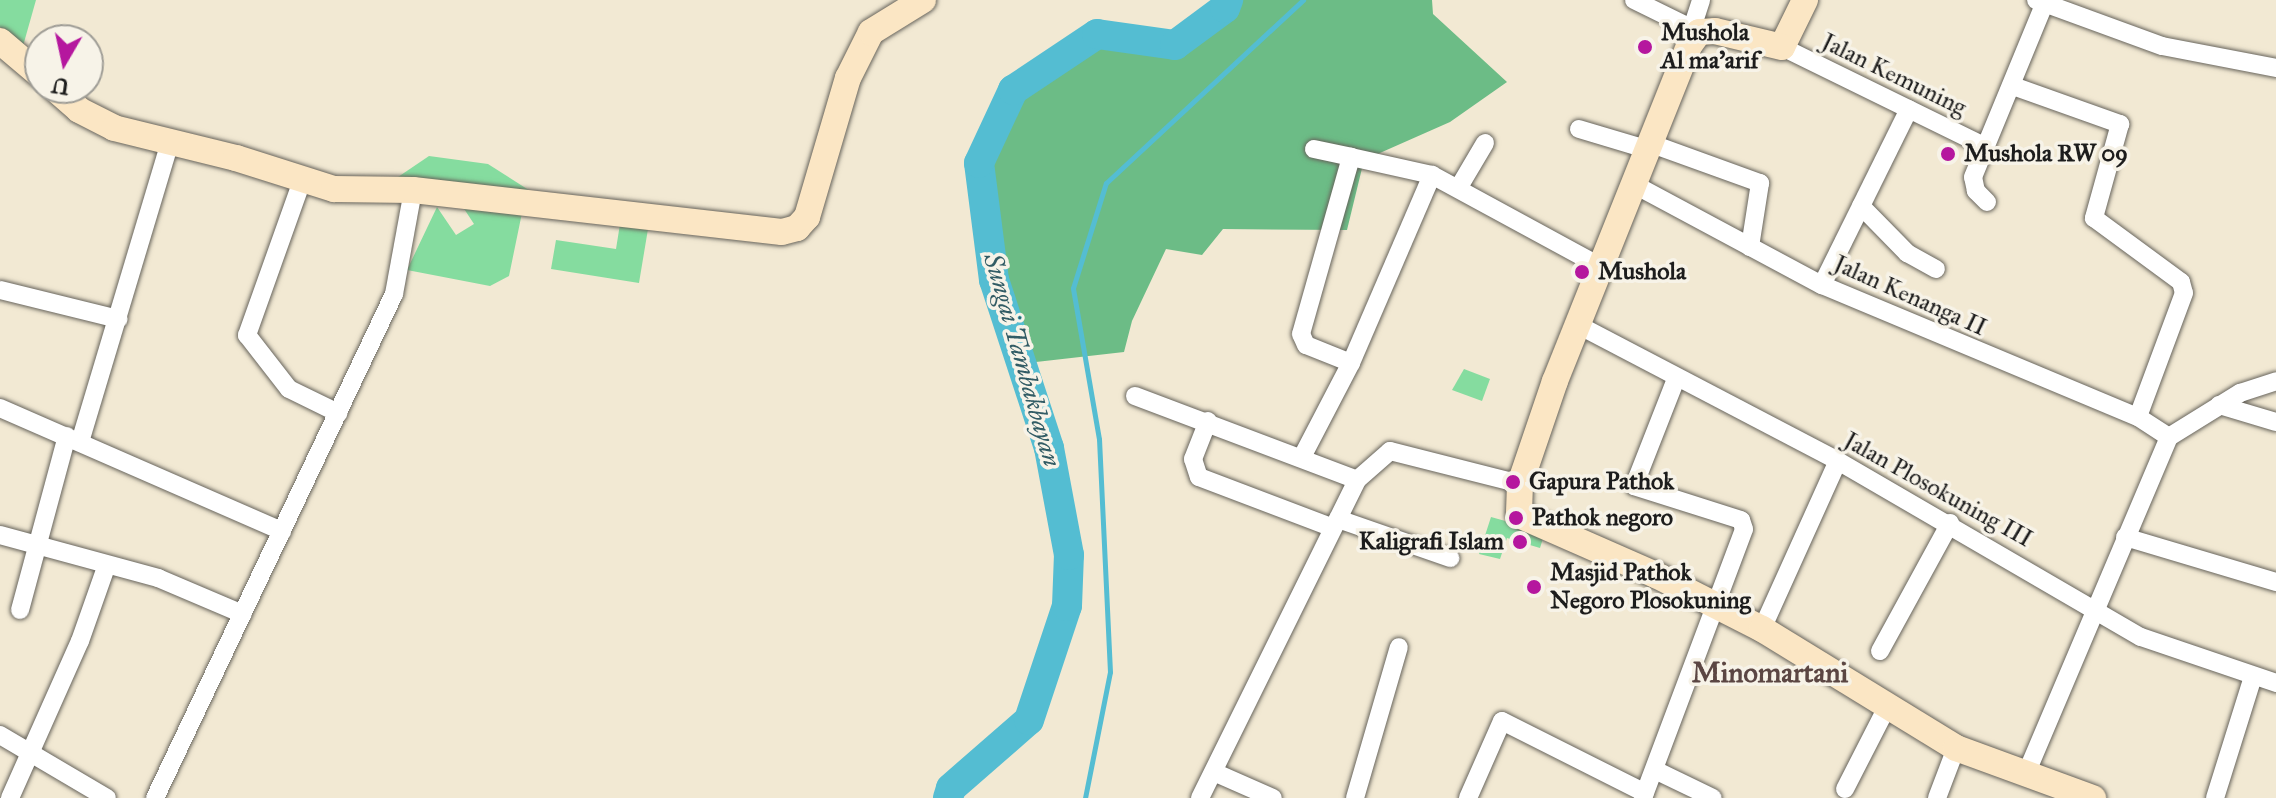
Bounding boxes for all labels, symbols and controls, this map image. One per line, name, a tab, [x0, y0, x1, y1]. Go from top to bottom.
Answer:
place label: Mushola Al ma'arif	[1661, 19, 1759, 75]
north arrow	[24, 24, 104, 104]
street label: Jalan Kemuning	[1817, 28, 1971, 122]
marker: Mushola Al ma'arif	[1636, 38, 1654, 56]
text: U	[50, 72, 71, 101]
place label: Mushola RW 09	[1964, 140, 2128, 168]
marker: Mushola RW 09	[1939, 145, 1957, 163]
street label: Jalan Kenanga II	[1829, 249, 1991, 343]
water label: Sungai Tambakbayan	[977, 250, 1067, 470]
place label: Mushola	[1598, 258, 1686, 286]
marker: Mushola	[1573, 263, 1591, 281]
street label: Jalan Plosokuning III	[1839, 426, 2037, 554]
place label: Gapura Pathok	[1529, 468, 1674, 496]
marker: Gapura Pathok	[1504, 473, 1522, 491]
place label: Pathok negoro	[1532, 504, 1673, 532]
marker: Pathok negoro	[1507, 509, 1525, 527]
place label: Kaligrafi Islam	[1359, 528, 1504, 556]
marker: Kaligrafi Islam	[1511, 533, 1529, 551]
place label: Masjid Pathok Negoro Plosokuning	[1550, 559, 1751, 615]
marker: Masjid Pathok Negoro Plosokuning	[1525, 578, 1543, 596]
district label: Minomartani	[1692, 656, 1848, 690]

